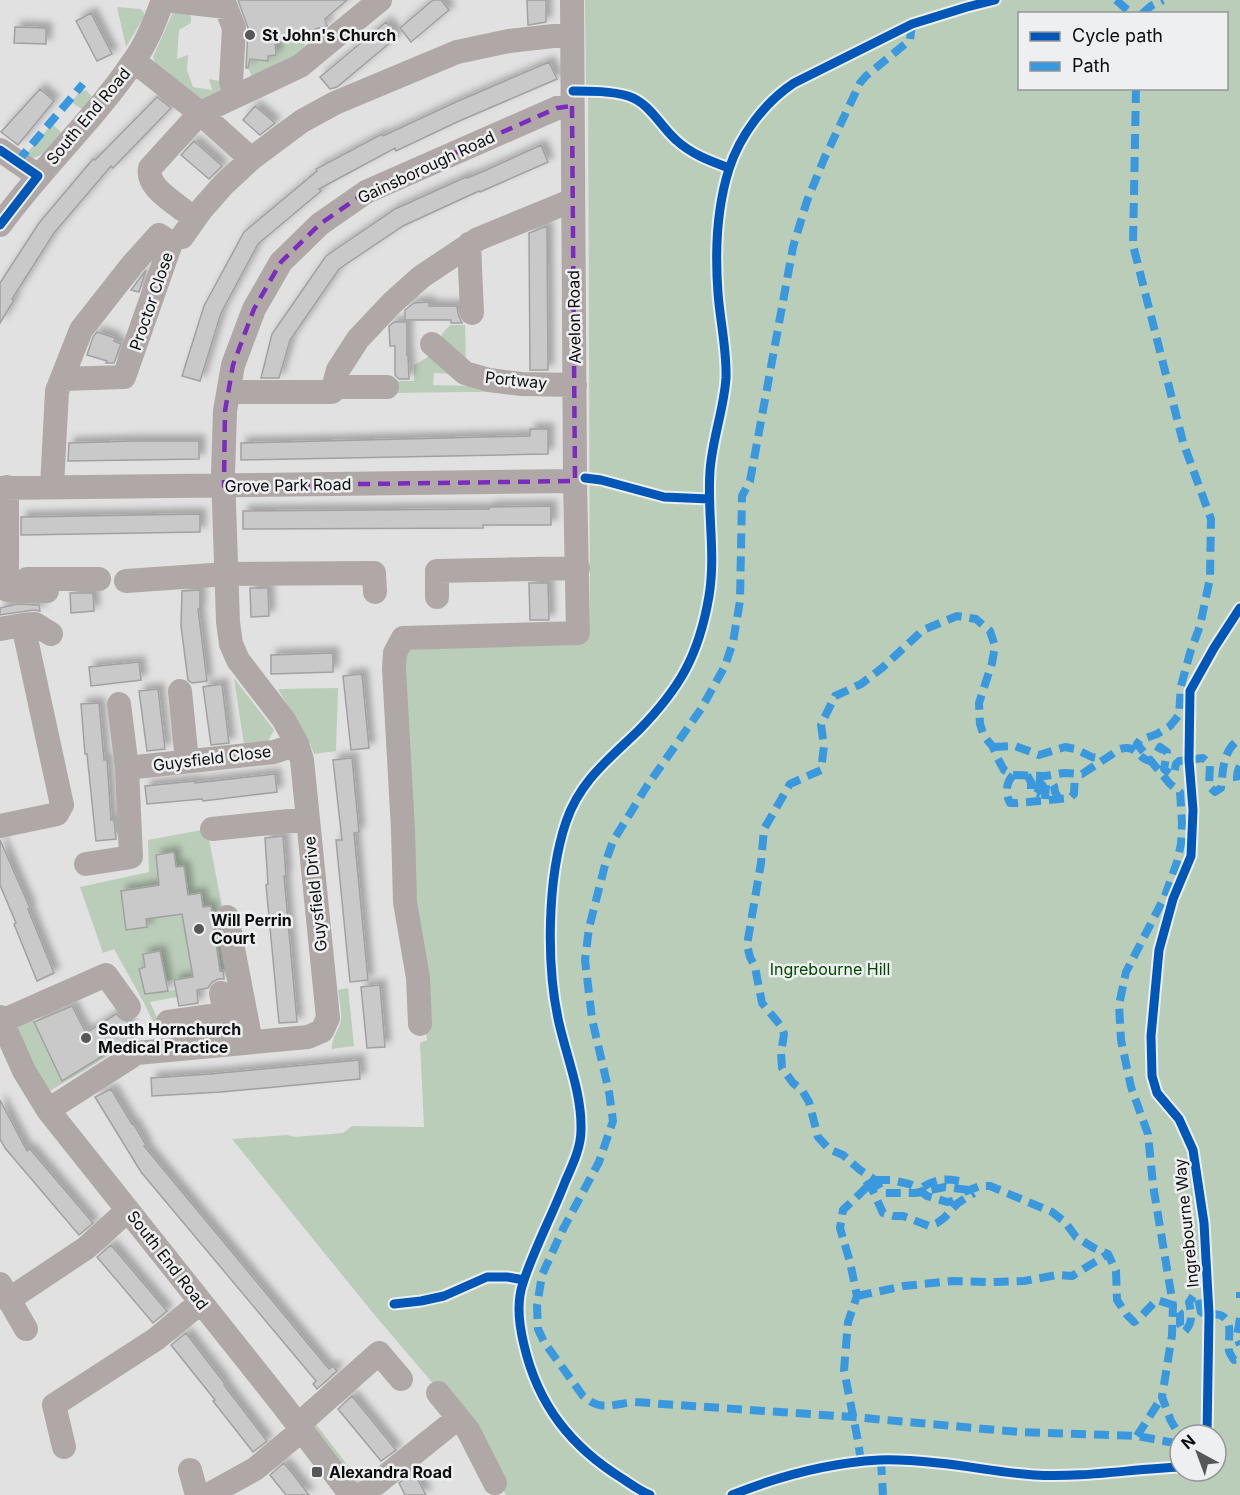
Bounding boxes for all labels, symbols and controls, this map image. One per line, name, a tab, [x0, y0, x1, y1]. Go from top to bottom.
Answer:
legend	[1018, 12, 1228, 90]
place label: St John's Church	[262, 25, 396, 45]
text: Cycle path	[1072, 25, 1163, 46]
marker: St John's Church	[243, 28, 257, 42]
text: Path	[1072, 55, 1110, 76]
street label: South End Road	[42, 63, 134, 169]
street label: Gainsborough Road	[354, 126, 498, 208]
street label: Proctor Close	[125, 249, 177, 353]
street label: Avelon Road	[563, 270, 585, 364]
street label: Portway	[484, 367, 548, 393]
street label: Grove Park Road	[224, 474, 352, 496]
street label: Guysfield Close	[152, 741, 272, 775]
street label: Guysfield Drive	[299, 835, 331, 953]
place label: Will Perrin Court	[211, 910, 292, 948]
marker: Will Perrin Court	[192, 922, 206, 936]
park label: Ingrebourne Hill	[770, 959, 890, 979]
place label: South Hornchurch Medical Practice	[98, 1019, 241, 1057]
marker: South Hornchurch Medical Practice	[79, 1031, 93, 1045]
street label: Ingrebourne Way	[1169, 1157, 1203, 1289]
street label: South End Road	[123, 1206, 213, 1314]
north arrow	[1168, 1423, 1228, 1483]
text: N	[1177, 1430, 1199, 1453]
place label: Alexandra Road	[329, 1462, 452, 1482]
marker: Alexandra Road	[310, 1465, 324, 1479]

